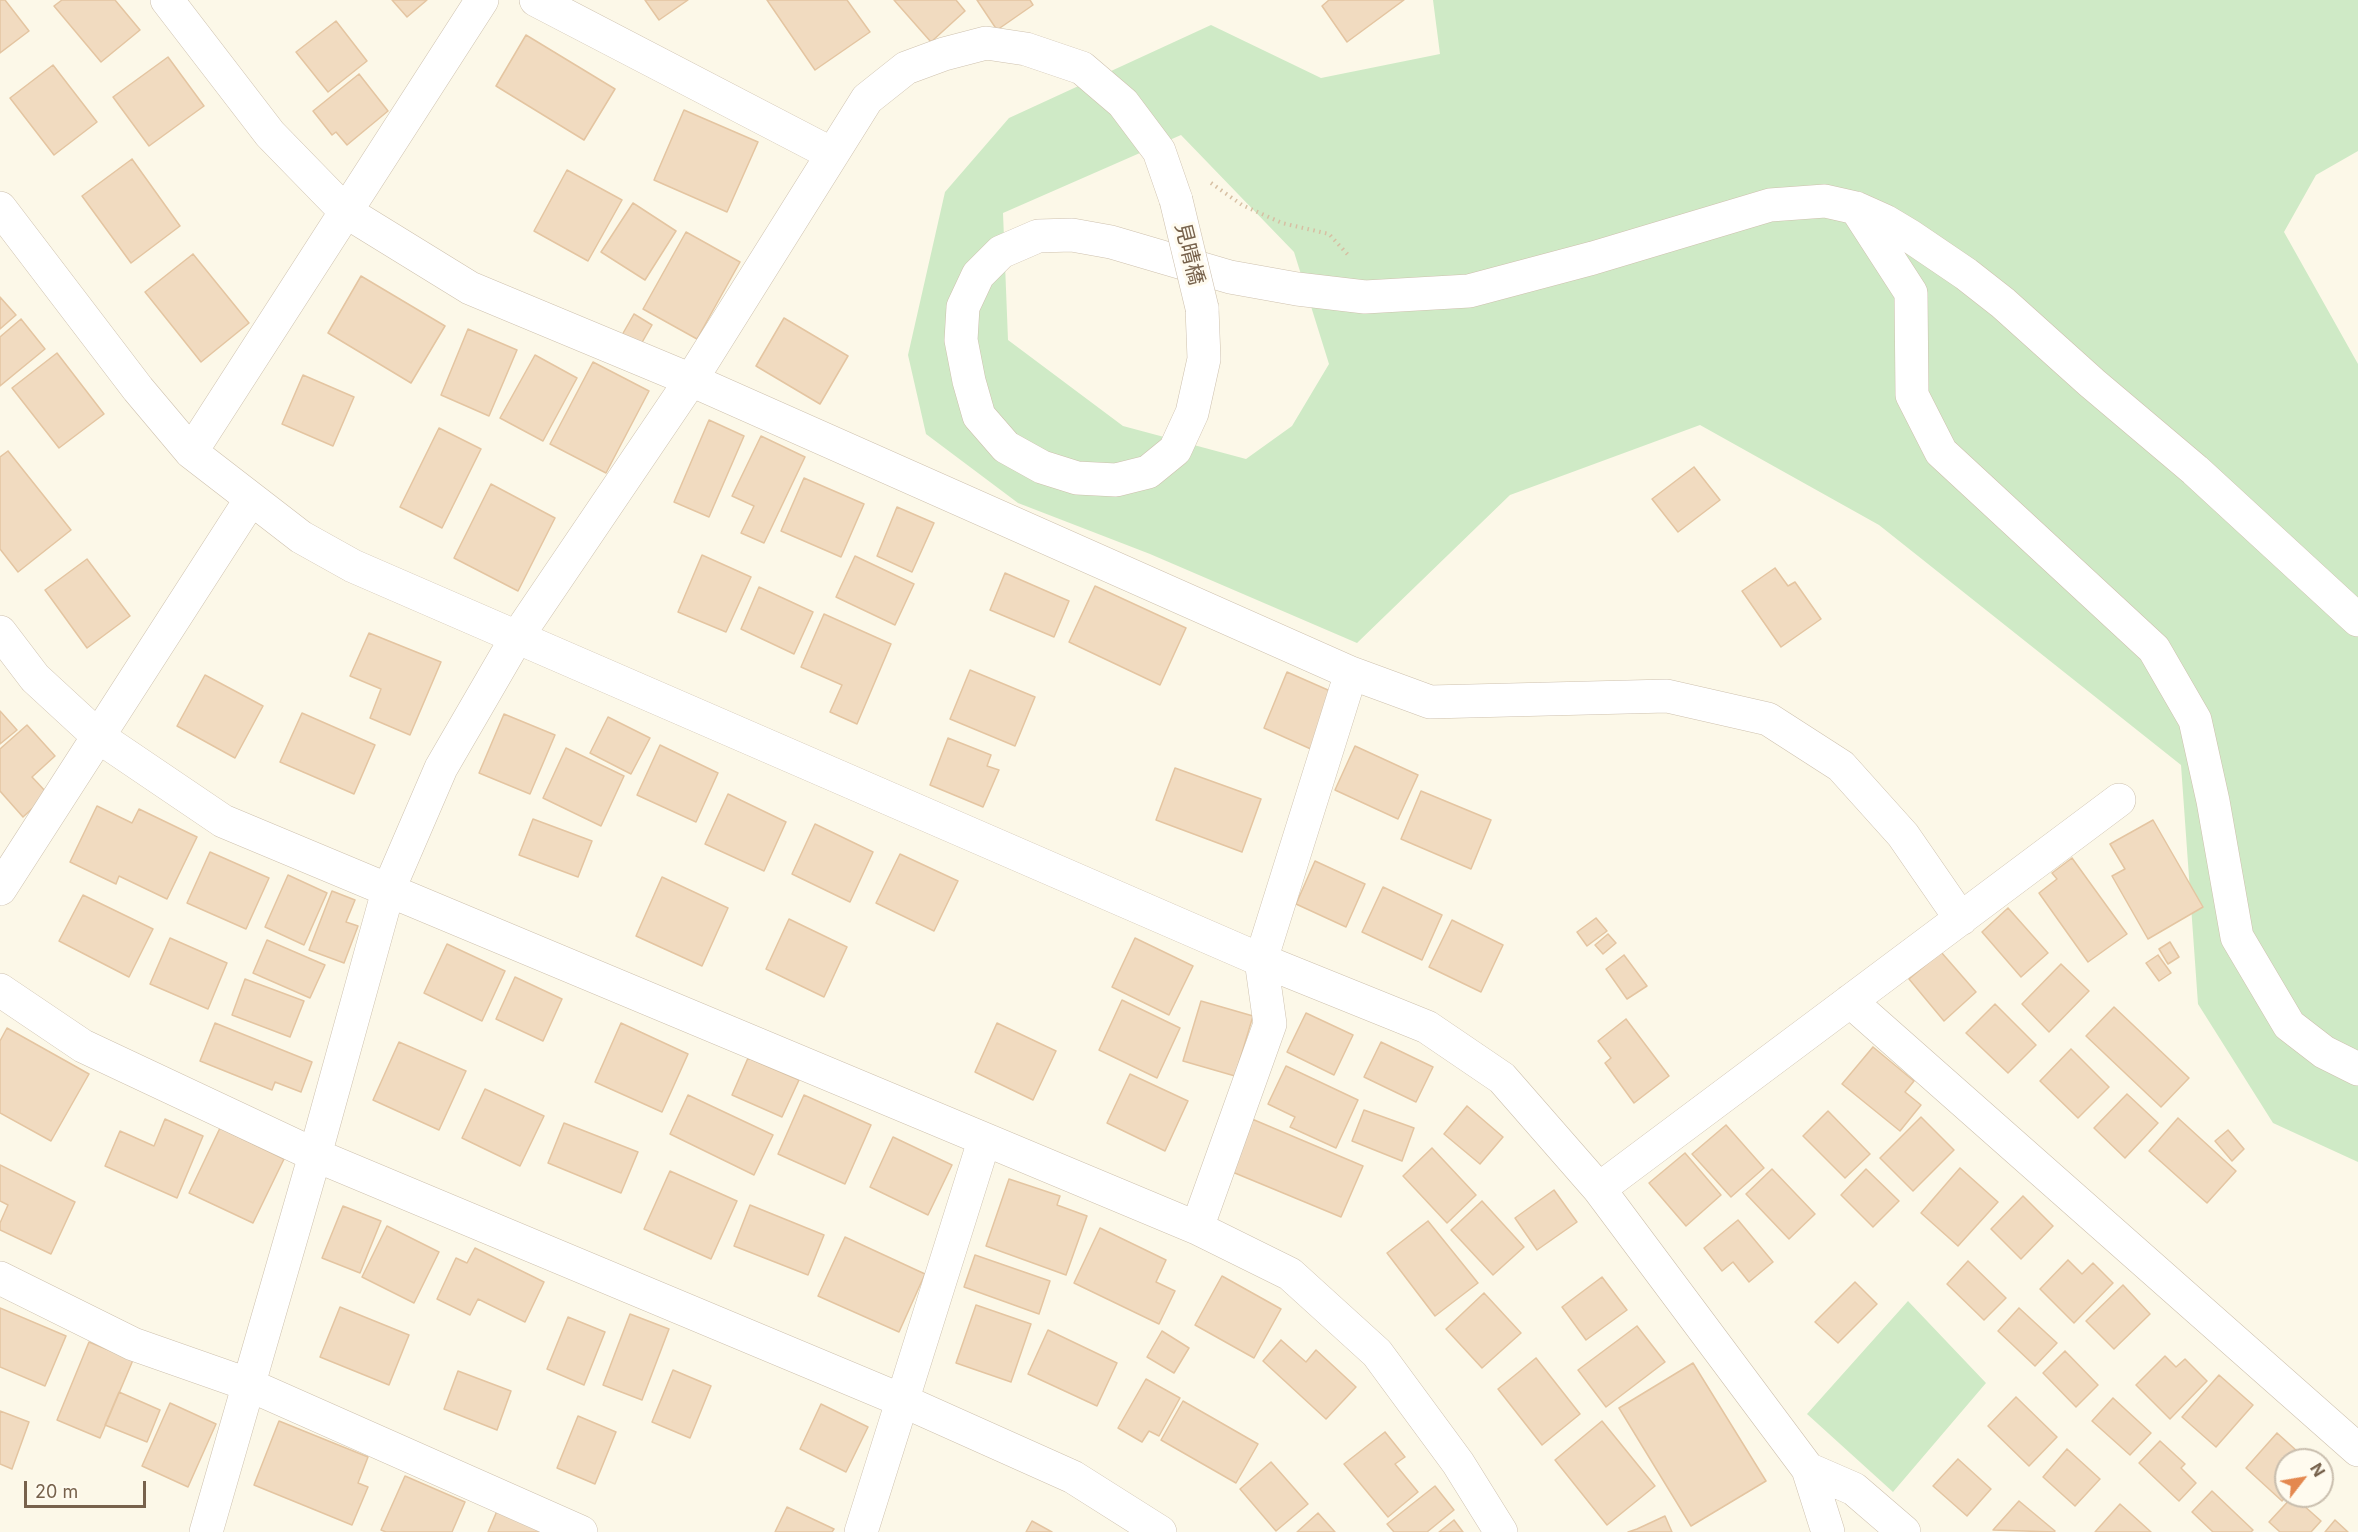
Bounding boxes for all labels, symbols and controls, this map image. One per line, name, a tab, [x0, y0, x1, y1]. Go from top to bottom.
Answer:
street label: 見晴橋	[1169, 220, 1209, 288]
north arrow	[2274, 1448, 2334, 1508]
text: N	[2306, 1459, 2329, 1480]
scale bar	[27, 1469, 148, 1507]
text: 20 m	[35, 1481, 78, 1502]

